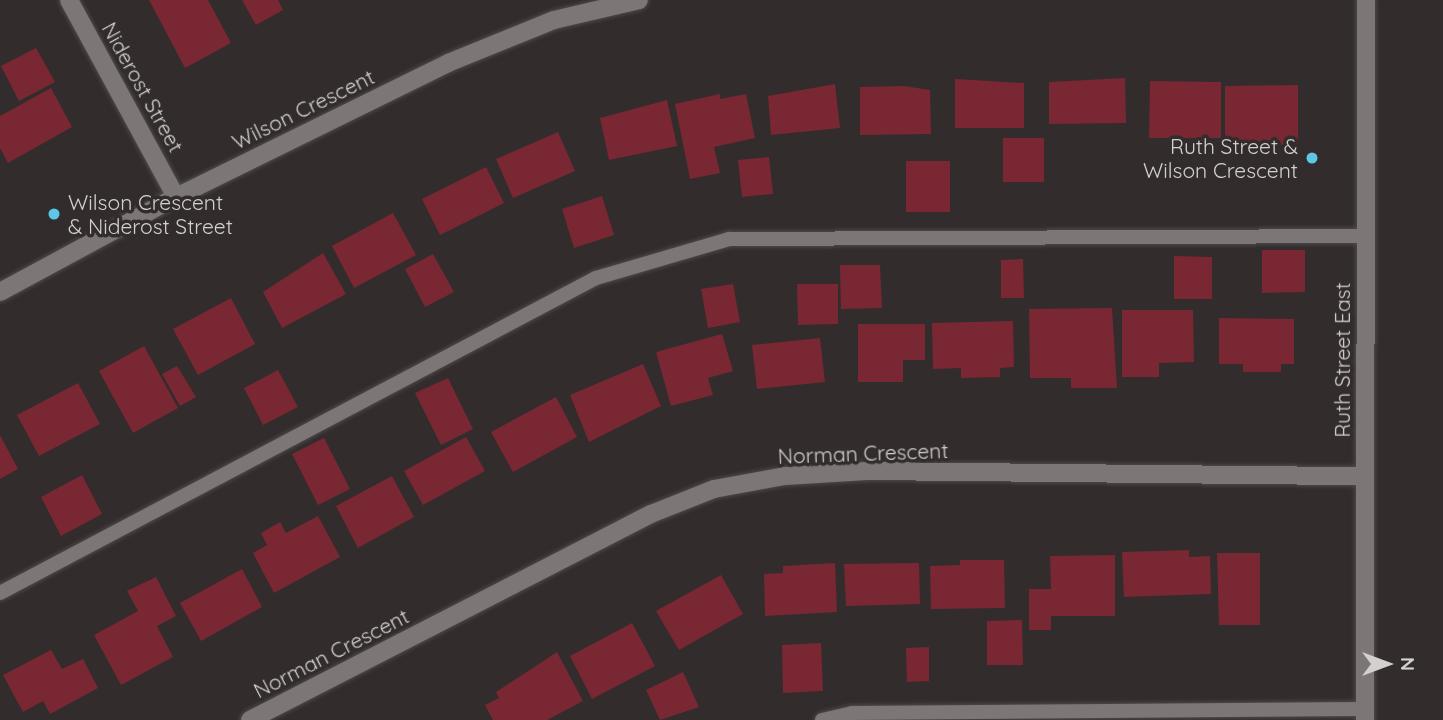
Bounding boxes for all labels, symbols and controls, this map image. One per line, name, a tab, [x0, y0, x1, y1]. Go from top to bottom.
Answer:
street label: Niderost Street	[97, 18, 189, 156]
street label: Wilson Crescent	[228, 64, 378, 154]
place label: Ruth Street & Wilson Crescent	[1143, 133, 1298, 183]
marker: Ruth Street & Wilson Crescent	[1304, 150, 1320, 166]
place label: Wilson Crescent & Niderost Street	[68, 189, 233, 239]
marker: Wilson Crescent & Niderost Street	[46, 206, 62, 222]
street label: Ruth Street East	[1329, 282, 1355, 438]
street label: Norman Crescent	[777, 437, 949, 469]
street label: Norman Crescent	[249, 603, 413, 703]
north arrow	[1352, 629, 1422, 699]
text: N	[1396, 657, 1420, 671]

